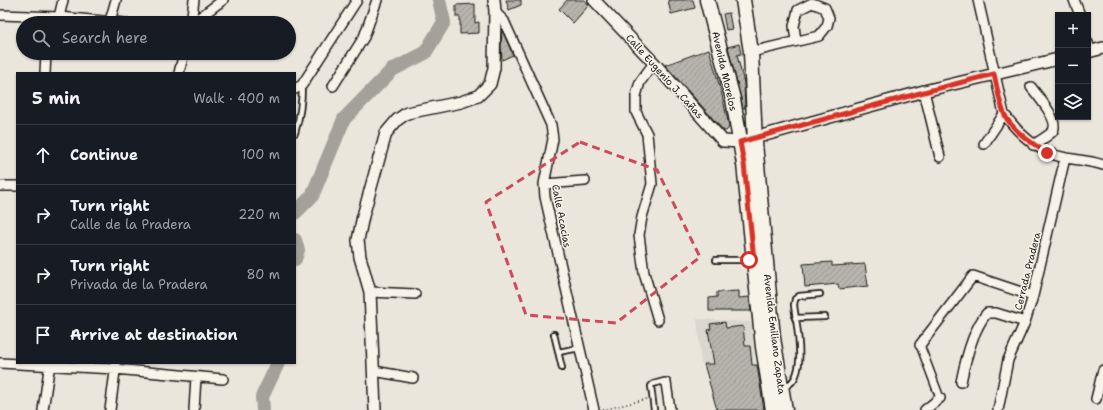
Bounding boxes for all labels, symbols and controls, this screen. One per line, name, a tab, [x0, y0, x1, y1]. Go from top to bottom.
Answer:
map controls	[1055, 12, 1091, 120]
button: +	[1055, 12, 1091, 48]
search box	[16, 16, 296, 60]
icon: search	[30, 27, 52, 49]
text: Search here	[62, 28, 148, 48]
street label: Avenida Morelos	[709, 30, 740, 112]
street label: Calle Eugenio J. Cañas	[623, 31, 706, 121]
button: −	[1055, 48, 1091, 84]
button: layers	[1055, 84, 1091, 120]
text: 5 min	[32, 87, 80, 109]
text: Walk · 400 m	[193, 90, 280, 107]
icon: ahead	[32, 144, 54, 166]
route end	[1038, 144, 1056, 162]
text: Continue	[70, 145, 138, 165]
text: 100 m	[241, 146, 280, 163]
street label: Calle Acacias	[549, 183, 574, 249]
text: Turn right	[70, 196, 150, 216]
icon: right	[32, 204, 54, 226]
text: 220 m	[238, 206, 280, 223]
text: Calle de la Pradera	[70, 216, 191, 233]
street label: Cerrada Pradera	[1012, 230, 1044, 311]
route start	[740, 251, 758, 269]
text: Turn right	[70, 256, 150, 276]
icon: right	[32, 264, 54, 286]
text: 80 m	[246, 266, 280, 283]
street label: Avenida Emiliano Zapata	[761, 273, 788, 396]
text: Privada de la Pradera	[70, 276, 208, 293]
icon: arrive	[32, 324, 54, 346]
text: Arrive at destination	[70, 325, 238, 345]

